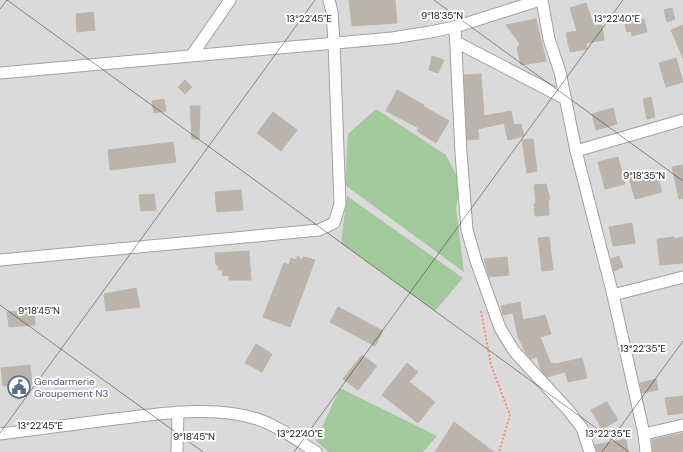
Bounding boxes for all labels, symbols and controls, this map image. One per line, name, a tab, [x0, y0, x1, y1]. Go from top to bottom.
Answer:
text: 9°18'35"N	[421, 9, 463, 22]
text: 13°22'45"E	[286, 12, 332, 25]
text: 13°22'40"E	[594, 12, 641, 25]
text: 9°18'35"N	[623, 169, 665, 182]
text: 9°18'45"N	[18, 304, 60, 317]
text: 13°22'35"E	[620, 342, 666, 355]
public building icon: Gendarmerie Groupement N3	[6, 374, 32, 400]
place label: Gendarmerie Groupement N3	[34, 375, 109, 400]
text: 13°22'45"E	[17, 419, 63, 432]
text: 13°22'40"E	[277, 427, 324, 440]
text: 13°22'35"E	[585, 427, 631, 440]
text: 9°18'45"N	[173, 430, 215, 443]

